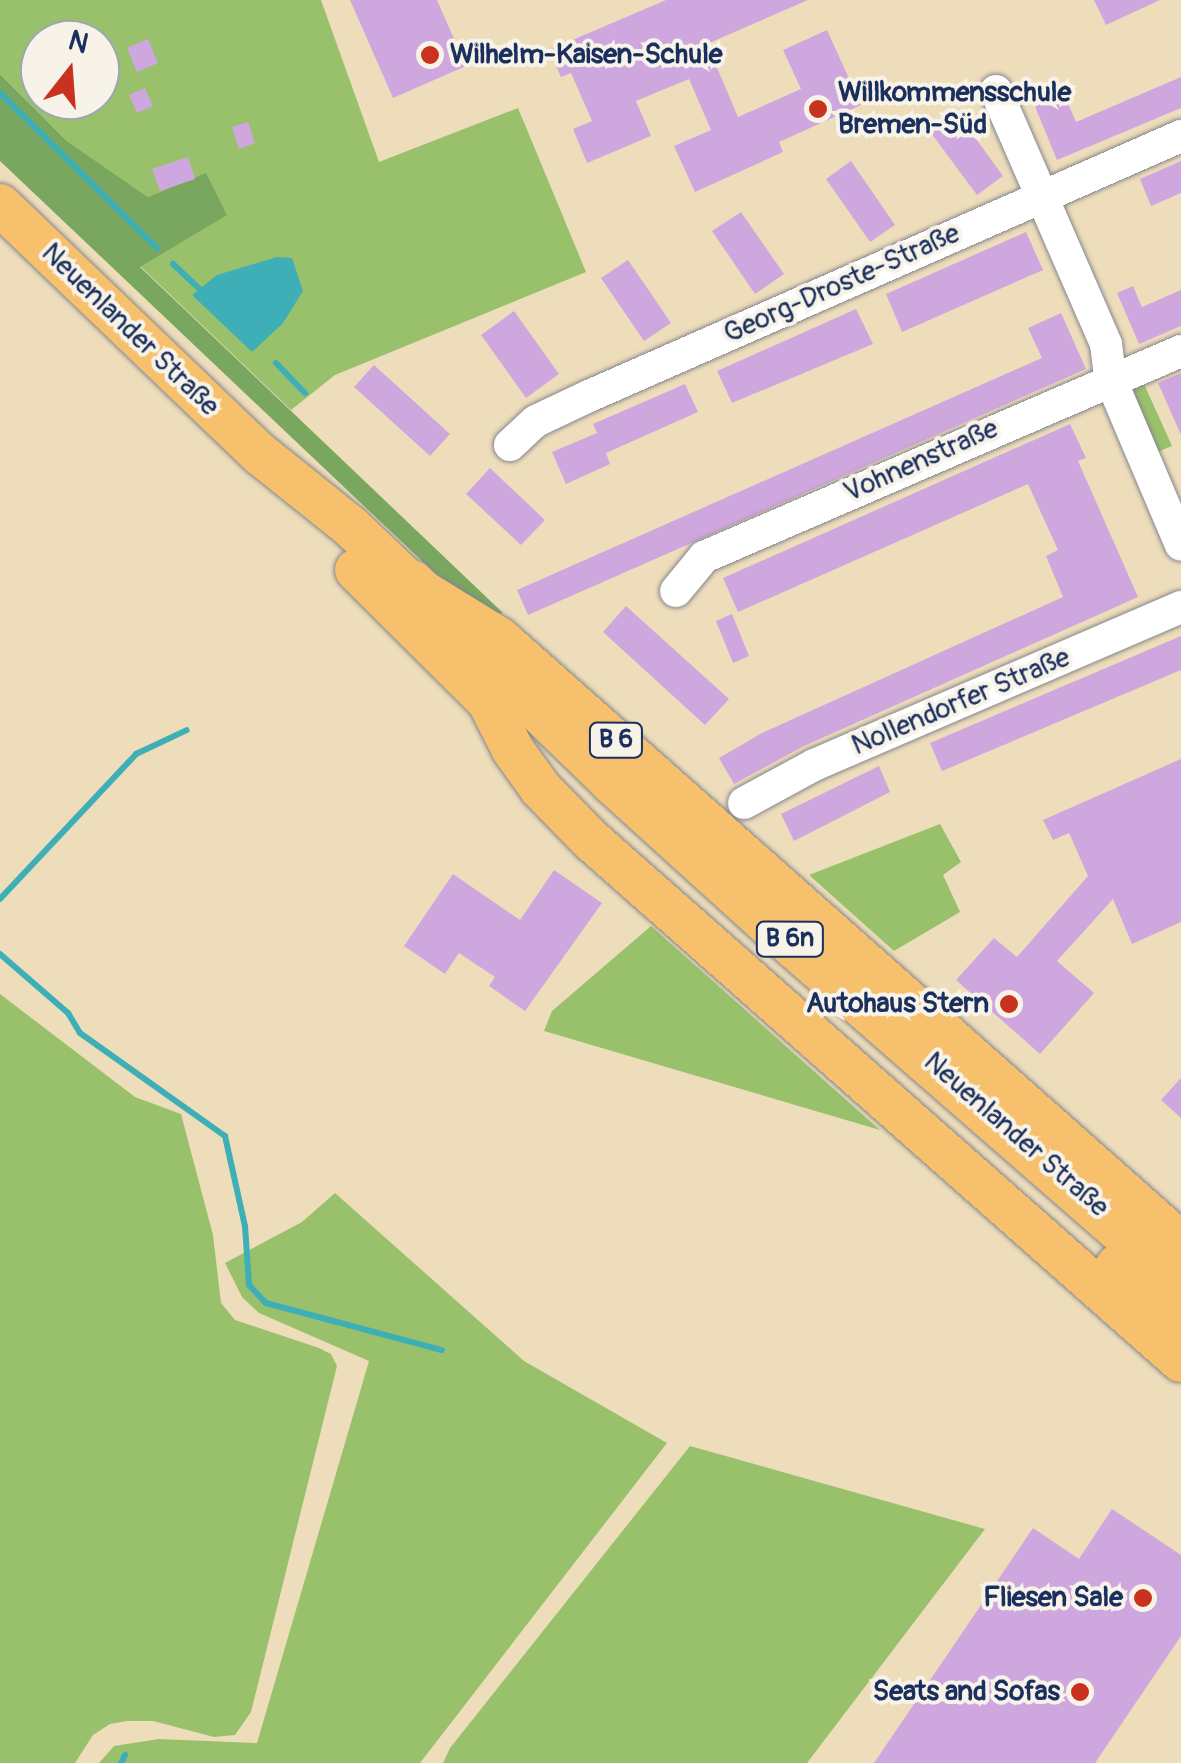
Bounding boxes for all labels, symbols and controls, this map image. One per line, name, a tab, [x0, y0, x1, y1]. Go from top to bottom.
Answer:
north arrow	[20, 20, 120, 120]
text: N	[64, 23, 93, 62]
place label: Wilhelm-Kaisen-Schule	[450, 38, 723, 72]
marker: Wilhelm-Kaisen-Schule	[419, 44, 441, 66]
place label: Willkommensschule Bremen-Süd	[838, 76, 1071, 142]
marker: Willkommensschule Bremen-Süd	[807, 98, 829, 120]
street label: Georg-Droste-Straße	[719, 217, 965, 351]
street label: Neuenlander Straße	[34, 237, 226, 423]
street label: Vohnenstraße	[839, 412, 1003, 510]
street label: Nollendorfer Straße	[847, 641, 1075, 763]
road number: B 6	[588, 720, 644, 760]
road number: B 6n	[755, 919, 825, 959]
place label: Autohaus Stern	[806, 987, 989, 1021]
marker: Autohaus Stern	[998, 993, 1020, 1015]
street label: Neuenlander Straße	[917, 1046, 1115, 1224]
place label: Fliesen Sale	[983, 1581, 1123, 1615]
marker: Fliesen Sale	[1132, 1587, 1154, 1609]
place label: Seats and Sofas	[873, 1675, 1060, 1709]
marker: Seats and Sofas	[1069, 1681, 1091, 1703]

